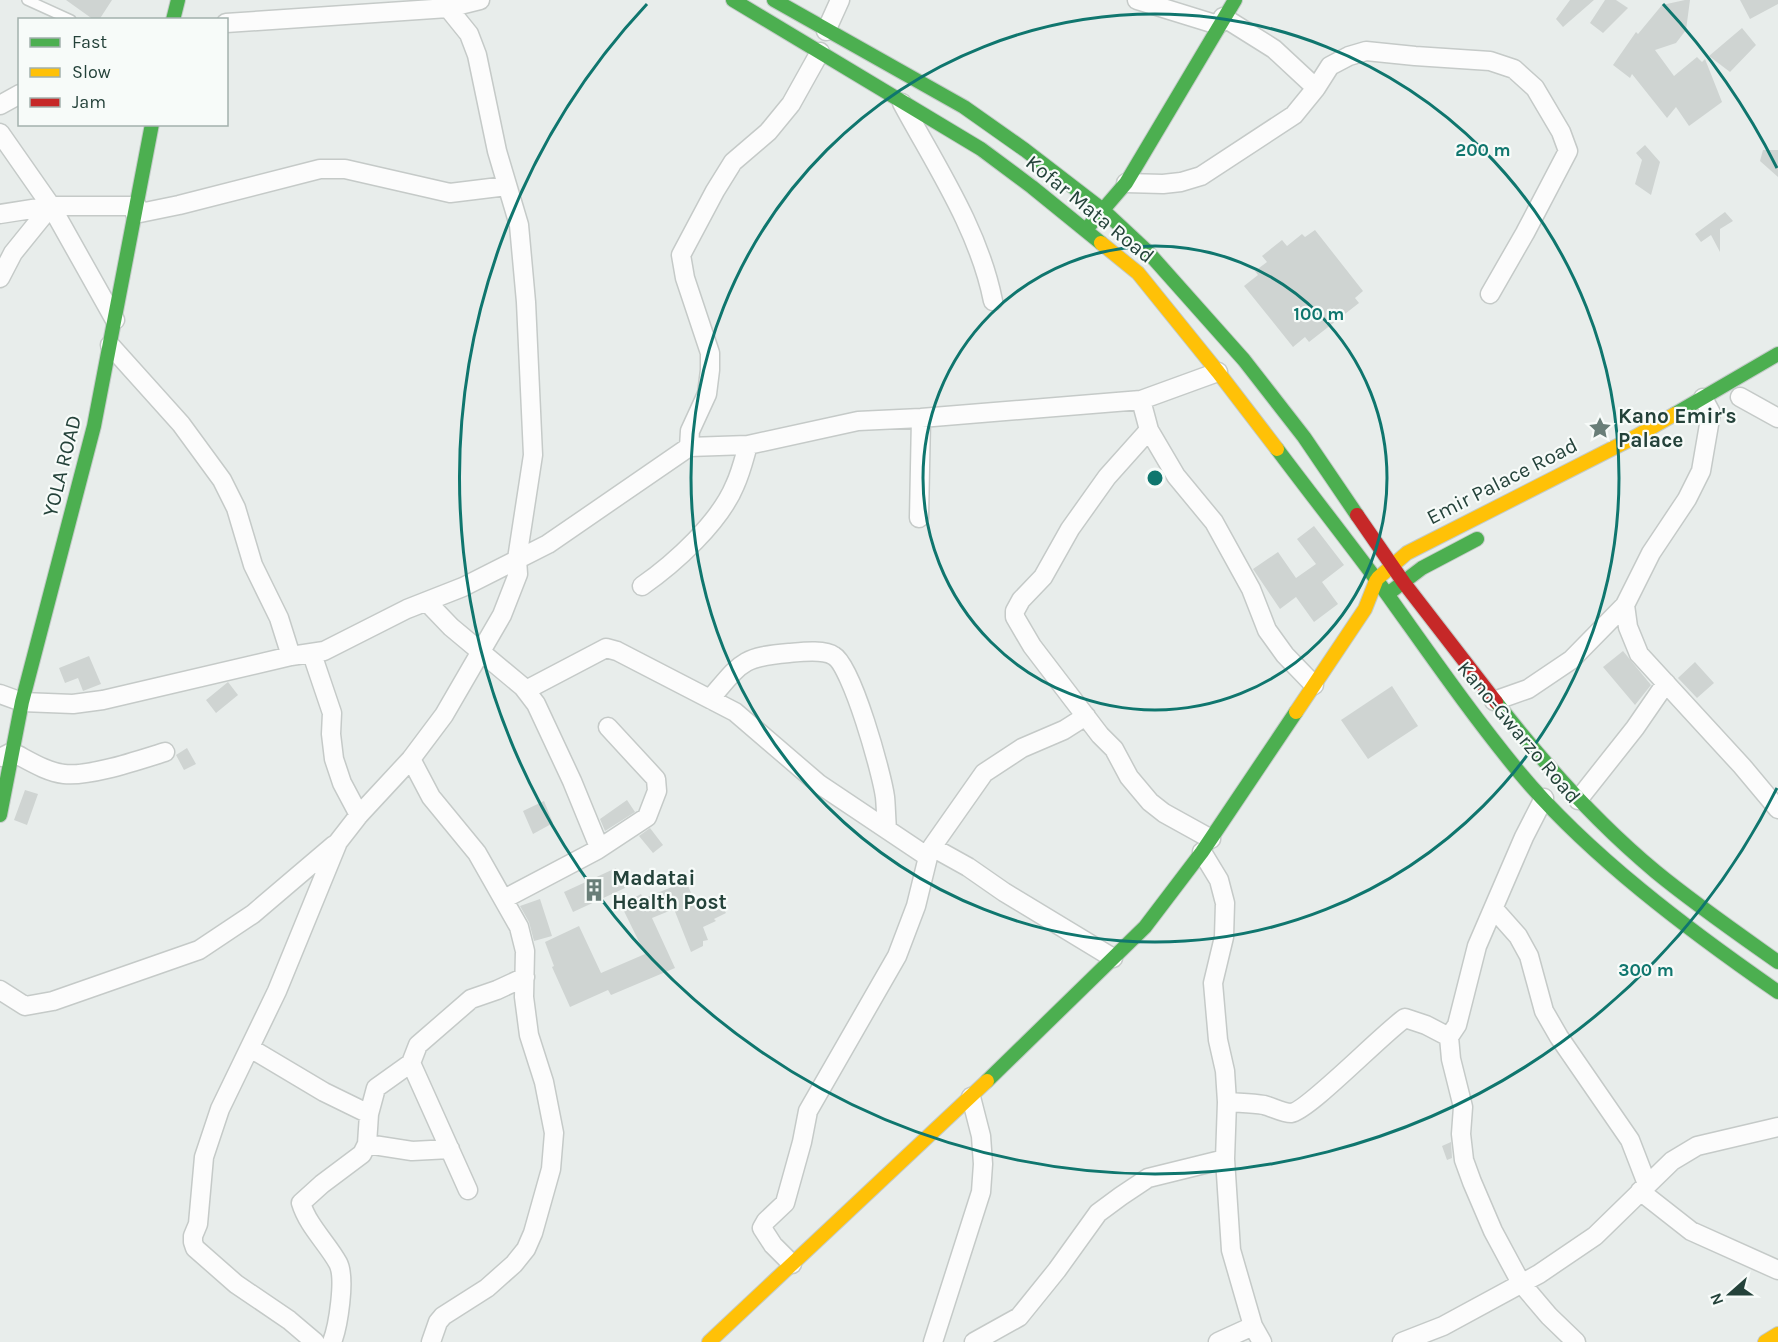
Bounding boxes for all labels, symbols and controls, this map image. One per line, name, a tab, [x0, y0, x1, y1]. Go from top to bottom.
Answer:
legend	[18, 18, 228, 126]
text: Fast	[72, 31, 107, 53]
text: Slow	[72, 61, 111, 83]
text: Jam	[72, 91, 106, 113]
text: 200 m	[1455, 139, 1511, 161]
street label: Kofar Mata Road	[1021, 150, 1159, 268]
text: 100 m	[1294, 303, 1344, 325]
place label: Kano Emir's Palace	[1618, 404, 1737, 452]
street label: YOLA ROAD	[38, 413, 86, 519]
place icon: Kano Emir's Palace	[1587, 415, 1613, 441]
street label: Emir Palace Road	[1423, 433, 1581, 529]
centre of rings	[1145, 468, 1165, 488]
street label: Kano-Gwarzo Road	[1452, 656, 1586, 808]
place label: Madatai Health Post	[612, 866, 727, 914]
building icon: Madatai Health Post	[581, 877, 607, 903]
text: 300 m	[1618, 959, 1674, 981]
north arrow	[1700, 1264, 1760, 1324]
text: N	[1706, 1290, 1727, 1308]

